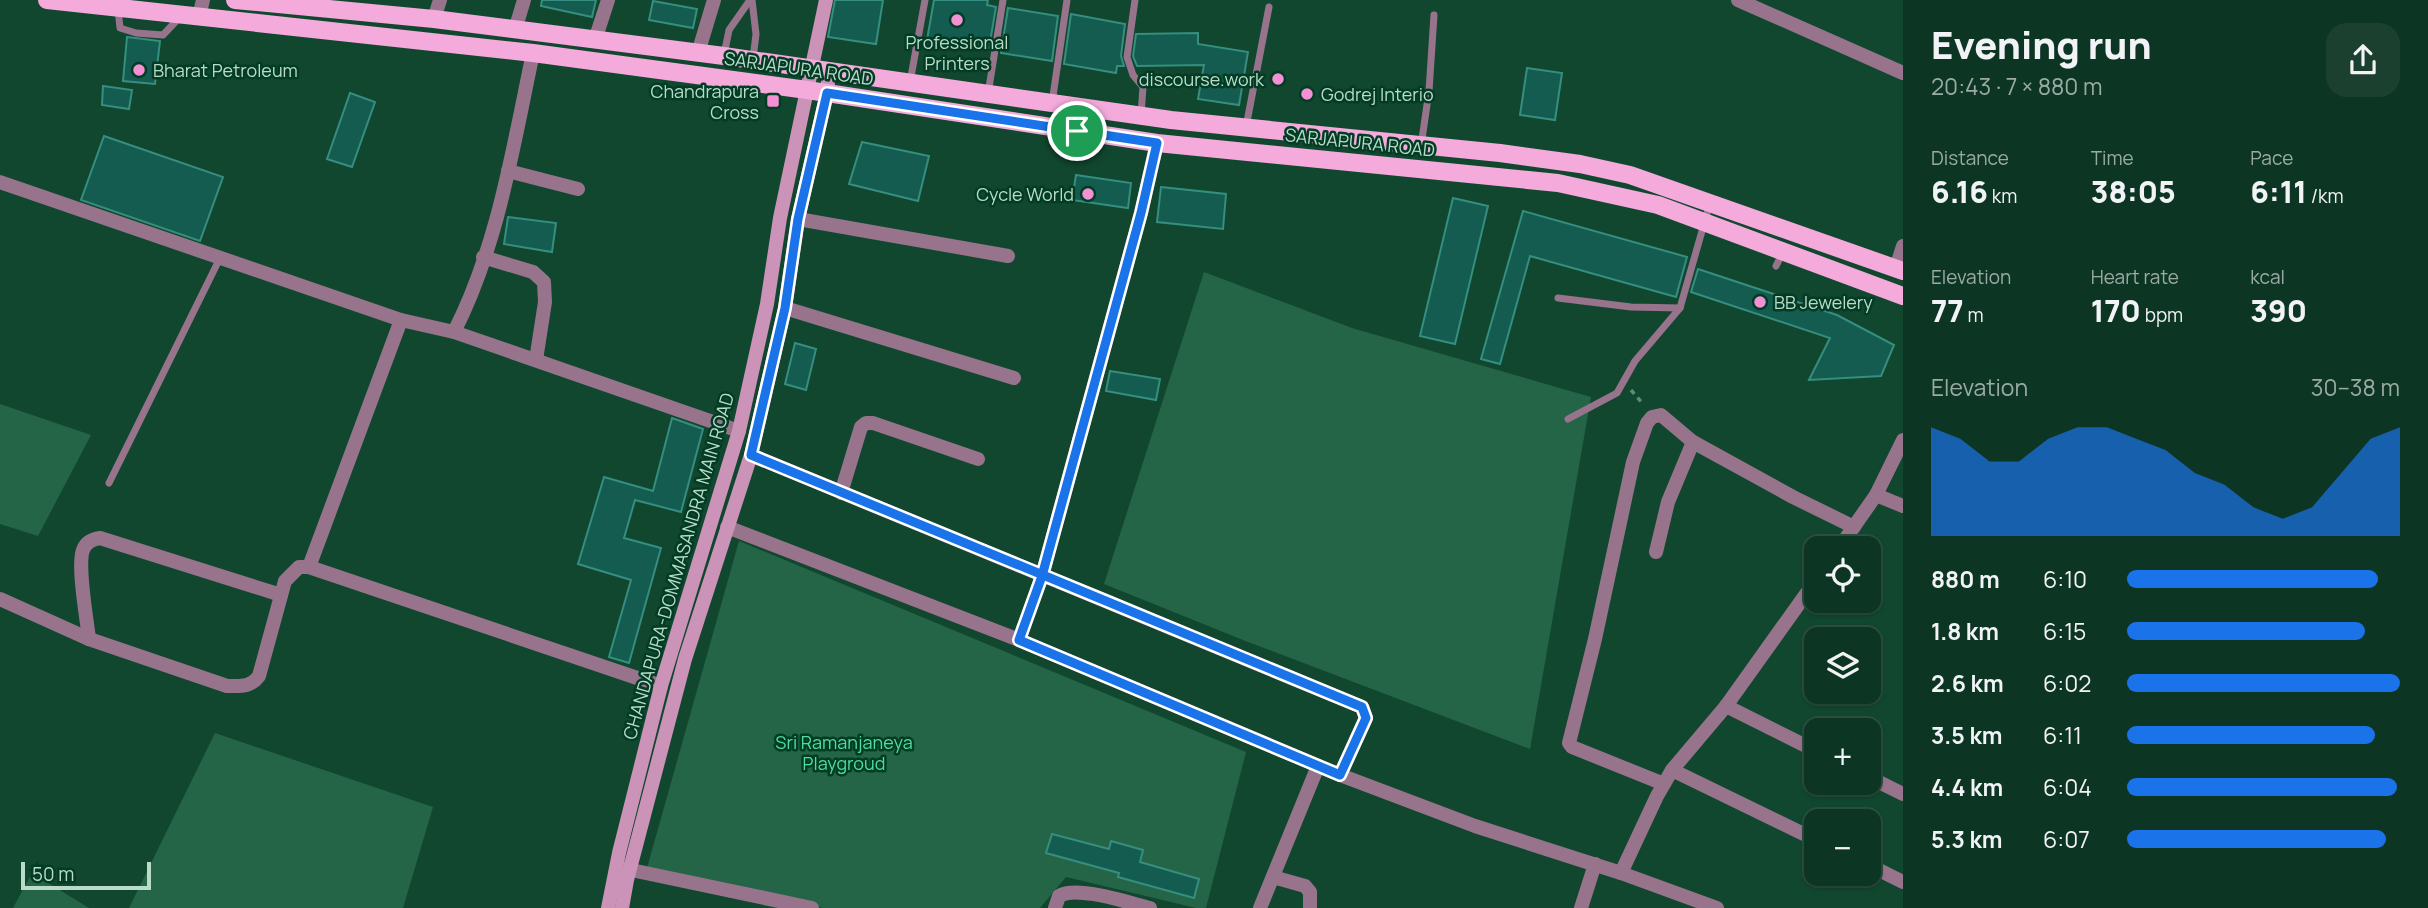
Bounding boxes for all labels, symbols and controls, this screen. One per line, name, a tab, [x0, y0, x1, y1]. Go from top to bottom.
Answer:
marker: Professional Printers	[949, 12, 965, 28]
text: Evening run	[1931, 18, 2152, 70]
button: share	[2326, 23, 2400, 97]
place label: Professional Printers	[905, 30, 1009, 75]
street label: SARJAPURA ROAD	[723, 46, 875, 90]
place label: Bharat Petroleum	[153, 58, 298, 82]
marker: Bharat Petroleum	[131, 62, 147, 78]
place label: discourse.work	[1139, 67, 1265, 91]
text: 20:43 · 7 × 880 m	[1931, 70, 2103, 102]
marker: discourse.work	[1270, 71, 1286, 87]
place label: Chandrapura Cross	[651, 79, 759, 124]
place label: Godrej Interio	[1321, 82, 1434, 106]
marker: Godrej Interio	[1299, 86, 1315, 102]
marker: Chandrapura Cross	[765, 93, 781, 109]
pin	[1047, 101, 1107, 161]
icon: arrive	[1058, 112, 1096, 150]
street label: SARJAPURA ROAD	[1284, 122, 1436, 162]
text: Distance	[1931, 145, 2009, 171]
text: Time	[2091, 145, 2134, 171]
text: Pace	[2250, 145, 2293, 171]
text: 6.16	[1931, 171, 1988, 212]
text: 38:05	[2091, 171, 2176, 212]
text: 6:11	[2250, 171, 2307, 212]
place label: Cycle World	[976, 182, 1074, 206]
text: km	[1988, 183, 2017, 209]
text: /km	[2307, 183, 2344, 209]
marker: Cycle World	[1080, 186, 1096, 202]
text: Elevation	[1931, 264, 2011, 290]
text: Heart rate	[2091, 264, 2179, 290]
text: kcal	[2250, 264, 2285, 290]
place label: BB Jewelery	[1774, 290, 1873, 314]
text: 77	[1931, 290, 1964, 331]
text: 170	[2091, 290, 2141, 331]
text: 390	[2250, 290, 2307, 331]
marker: BB Jewelery	[1752, 294, 1768, 310]
text: m	[1964, 302, 1984, 328]
text: bpm	[2141, 302, 2183, 328]
text: Elevation	[1931, 371, 2028, 403]
text: 30–38 m	[2311, 371, 2400, 403]
street label: CHANDAPURA-DOMMASANDRA MAIN ROAD	[617, 390, 739, 742]
map controls	[1804, 536, 1881, 886]
button: locate	[1804, 536, 1881, 613]
text: 880 m	[1931, 563, 2000, 595]
text: 6:10	[2043, 563, 2087, 595]
text: 1.8 km	[1931, 615, 1999, 647]
text: 6:15	[2043, 615, 2086, 647]
button: layers	[1804, 627, 1881, 704]
text: 2.6 km	[1931, 667, 2004, 699]
text: 6:02	[2043, 667, 2091, 699]
button: +	[1804, 718, 1881, 795]
text: 3.5 km	[1931, 719, 2002, 751]
text: 6:11	[2043, 719, 2082, 751]
park label: Sri Ramanjaneya Playgroud	[775, 730, 913, 775]
text: 4.4 km	[1931, 771, 2003, 803]
text: 6:04	[2043, 771, 2092, 803]
button: −	[1804, 809, 1881, 886]
text: 5.3 km	[1931, 823, 2002, 855]
text: 6:07	[2043, 823, 2090, 855]
scale bar	[21, 859, 150, 891]
text: 50 m	[32, 861, 74, 887]

